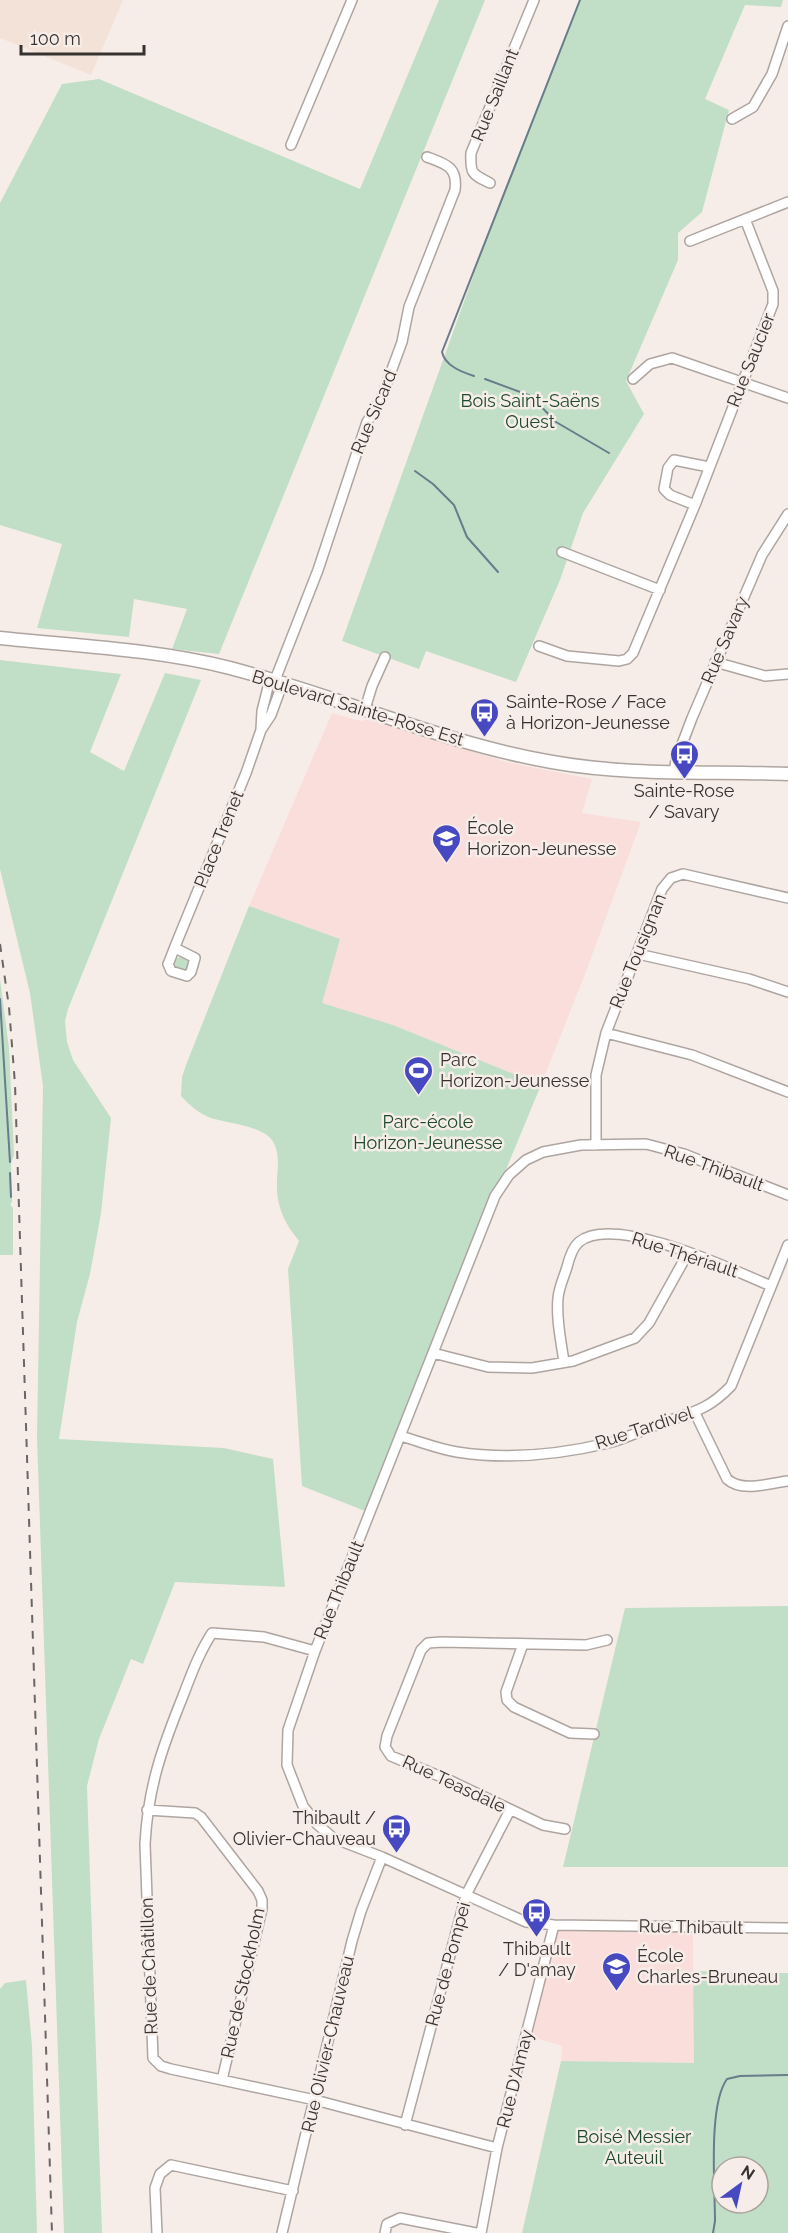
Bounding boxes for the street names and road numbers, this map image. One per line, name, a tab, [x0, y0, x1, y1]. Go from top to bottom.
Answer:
street label: Rue Saillant	[466, 45, 523, 144]
street label: Rue Saucier	[722, 309, 779, 410]
street label: Rue Sicard	[346, 367, 401, 457]
street label: Rue Savary	[697, 593, 752, 687]
street label: Boulevard Sainte-Rose Est	[250, 665, 467, 750]
street label: Place Trenet	[189, 787, 248, 891]
street label: Rue Tousignan	[605, 890, 670, 1011]
street label: Rue Thibault	[661, 1140, 767, 1195]
street label: Rue Thériault	[629, 1227, 741, 1282]
street label: Rue Tardivel	[592, 1402, 696, 1453]
street label: Rue Thibault	[309, 1537, 368, 1642]
street label: Rue Teasdale	[399, 1750, 510, 1817]
street label: Rue de Châtillon	[136, 1897, 161, 2035]
street label: Rue de Pompei	[421, 1899, 474, 2028]
street label: Rue de Stockholm	[216, 1906, 269, 2060]
street label: Rue Thibault	[638, 1915, 744, 1938]
street label: Rue Olivier-Chauveau	[297, 1953, 358, 2134]
street label: Rue D'Amay	[492, 2027, 537, 2130]

